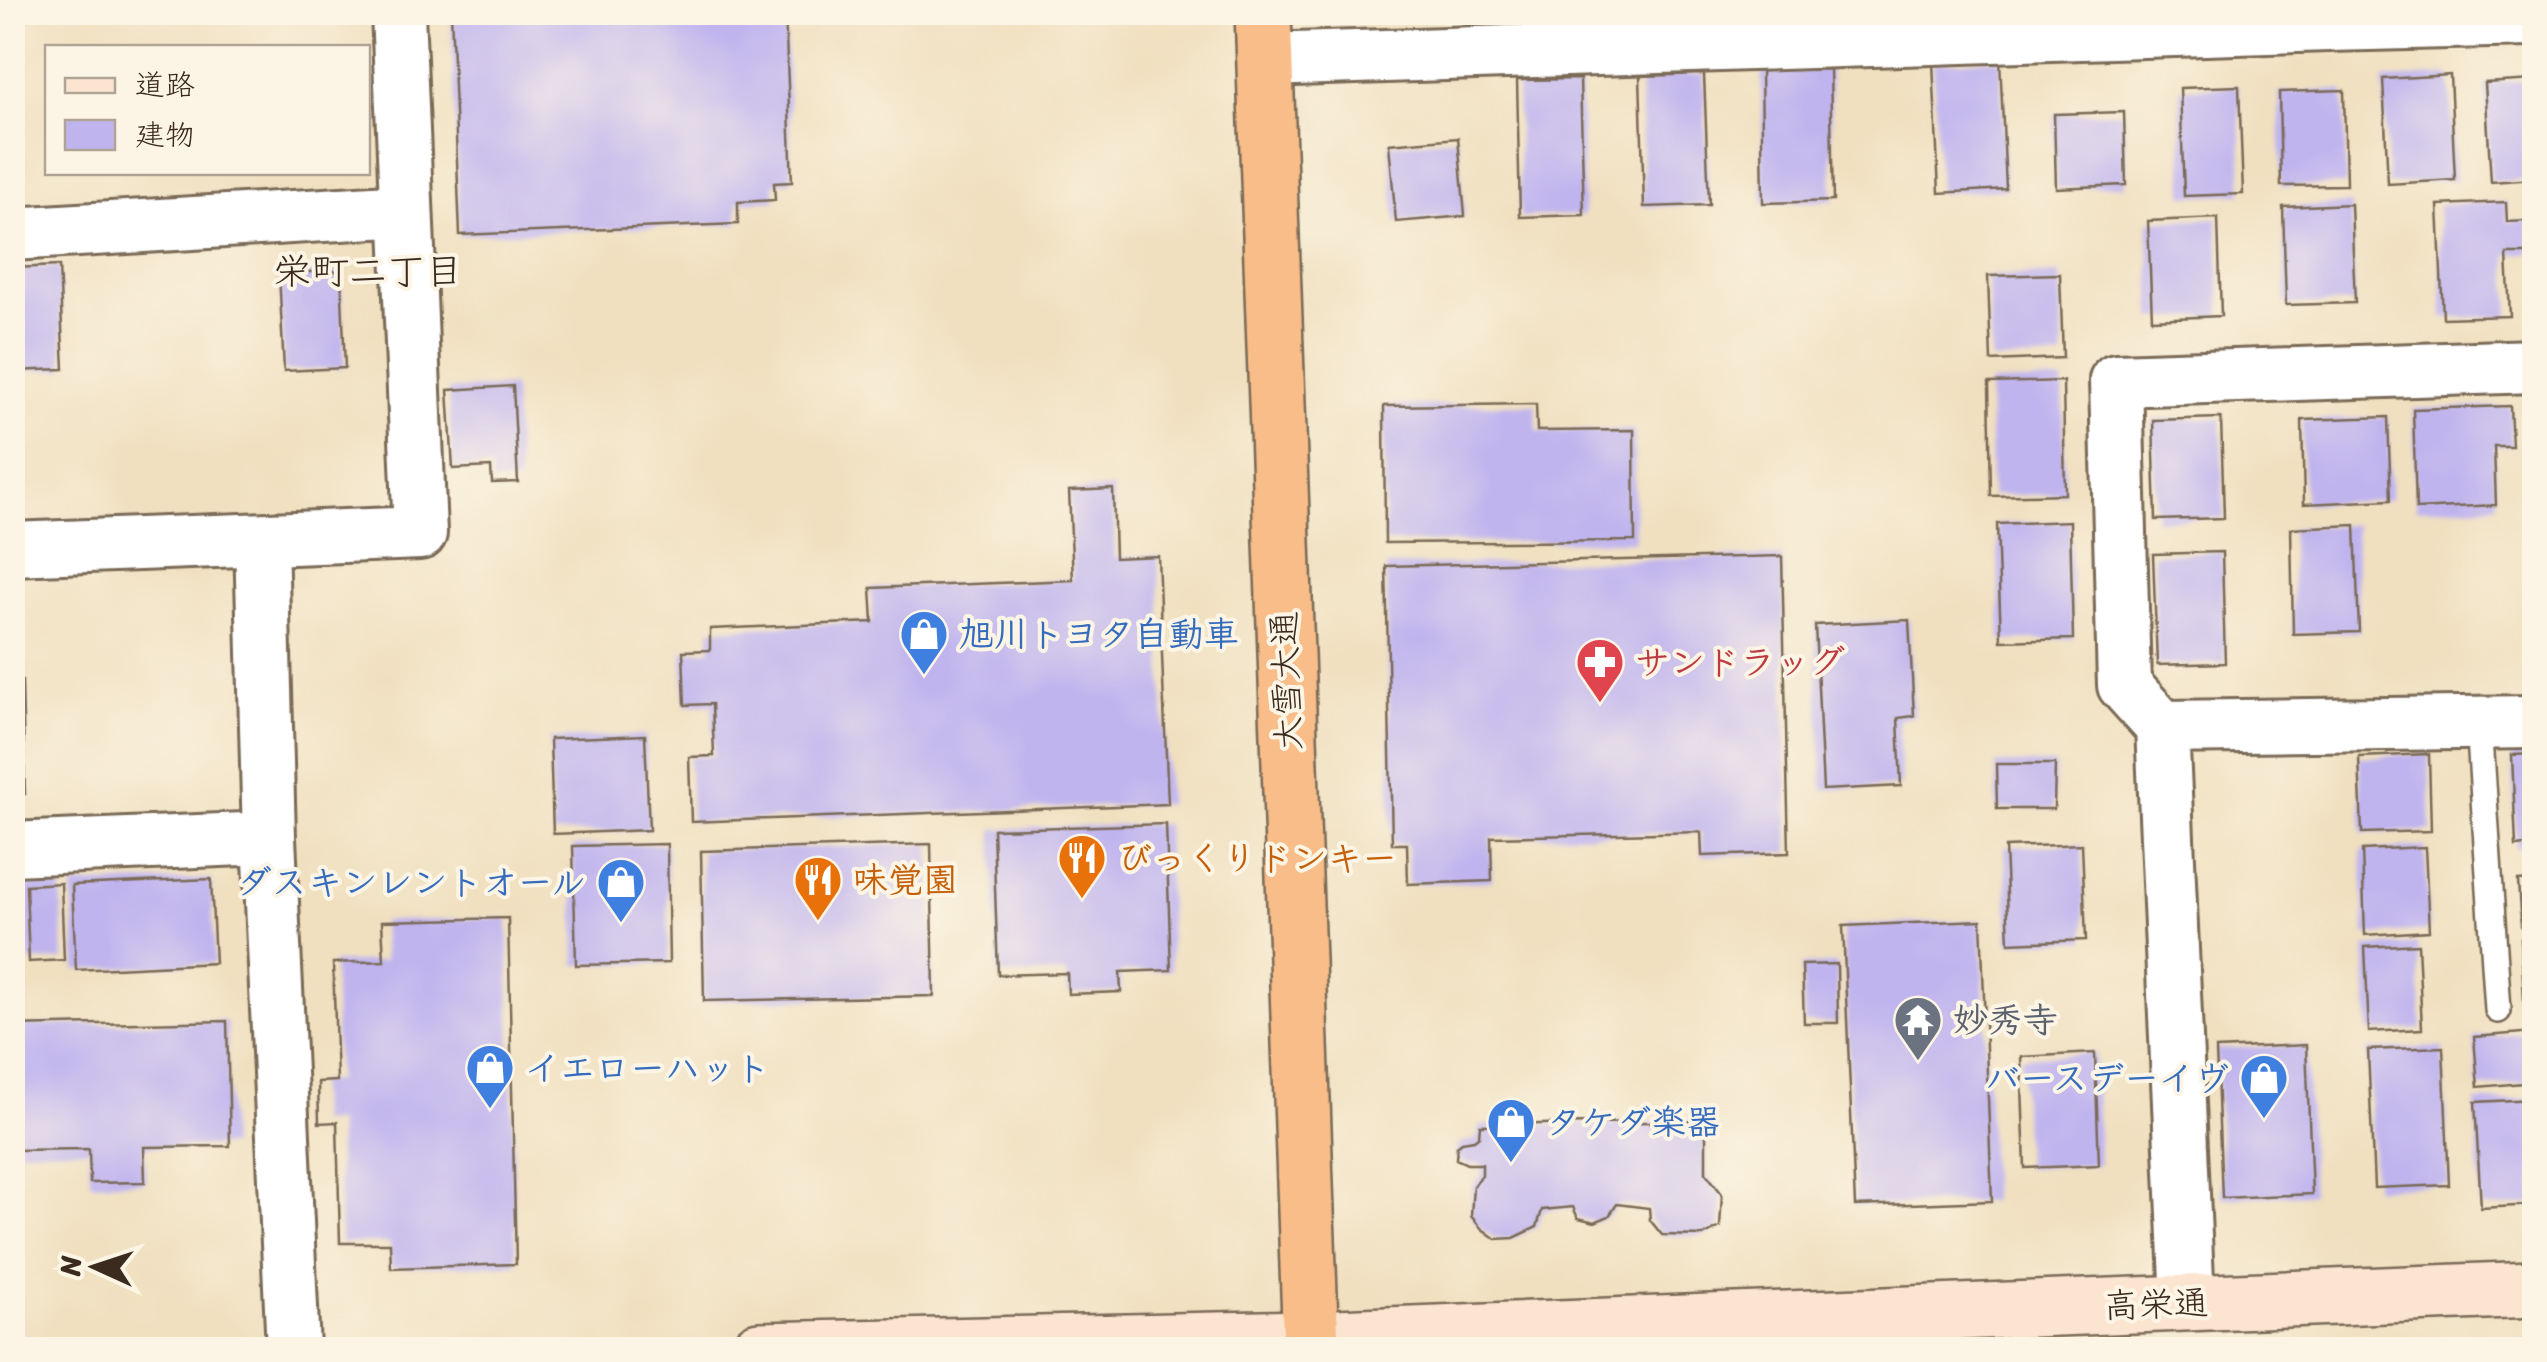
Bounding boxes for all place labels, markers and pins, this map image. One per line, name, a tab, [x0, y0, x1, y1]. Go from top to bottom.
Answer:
place label: 旭川トヨタ自動車	[959, 603, 1239, 665]
shop icon: 旭川トヨタ自動車	[898, 608, 950, 676]
place label: サンドラッグ	[1635, 631, 1845, 693]
pharmacy icon: サンドラッグ	[1574, 636, 1626, 704]
place label: びっくりドンキー	[1117, 827, 1397, 889]
restaurant icon: びっくりドンキー	[1056, 832, 1108, 900]
place label: 味覚園	[853, 849, 958, 911]
place label: ダスキンレントオール	[237, 851, 586, 913]
restaurant icon: 味覚園	[792, 854, 844, 922]
shop icon: ダスキンレントオール	[595, 856, 647, 924]
place label: 妙秀寺	[1953, 989, 2058, 1051]
temple icon: 妙秀寺	[1892, 994, 1944, 1062]
place label: イエローハット	[525, 1037, 770, 1099]
shop icon: イエローハット	[464, 1042, 516, 1110]
place label: バースデーイヴ	[1985, 1047, 2229, 1109]
shop icon: バースデーイヴ	[2238, 1052, 2290, 1120]
place label: タケダ楽器	[1546, 1091, 1721, 1153]
shop icon: タケダ楽器	[1485, 1096, 1537, 1164]

